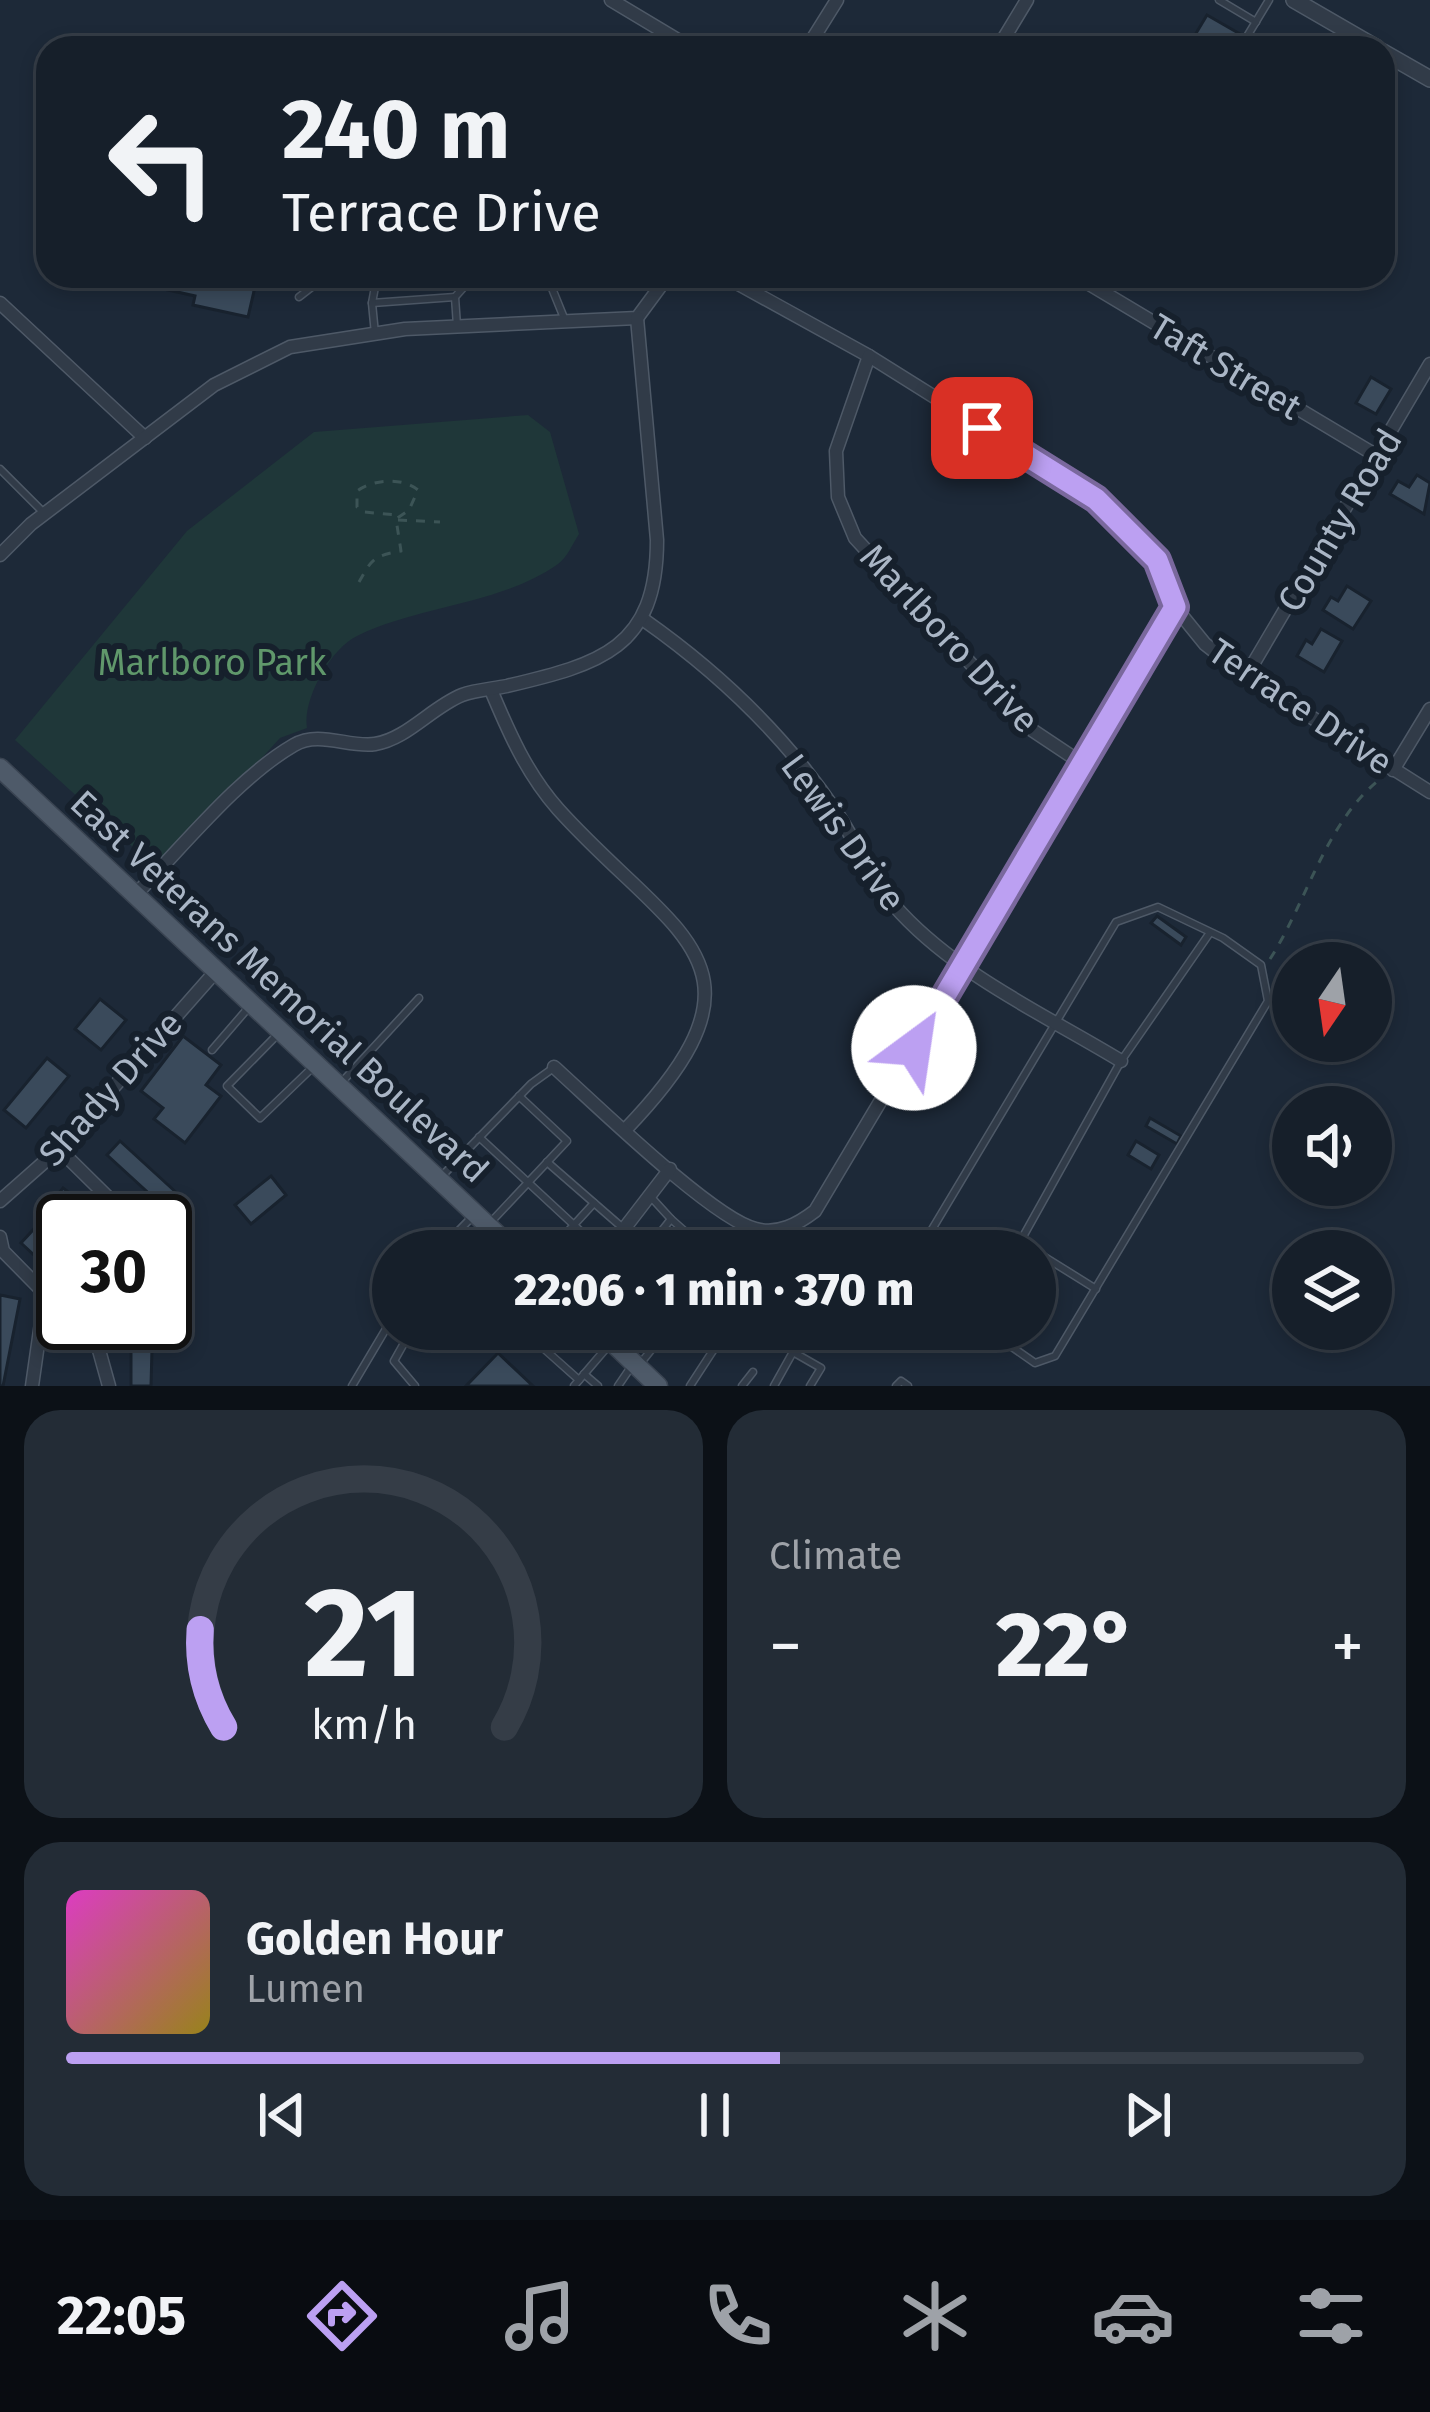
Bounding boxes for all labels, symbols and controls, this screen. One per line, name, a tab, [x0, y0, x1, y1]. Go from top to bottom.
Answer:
text: 240 m	[282, 79, 510, 180]
icon: left	[84, 84, 240, 240]
text: Terrace Drive	[282, 181, 601, 245]
street label: Taft Street	[1142, 305, 1309, 429]
pin	[931, 377, 1033, 479]
icon: arrive	[949, 395, 1015, 461]
street label: County Road	[1268, 421, 1412, 620]
street label: Marlboro Drive	[851, 535, 1048, 742]
street label: Terrace Drive	[1200, 629, 1401, 784]
park label: Marlboro Park	[98, 641, 327, 685]
street label: Lewis Drive	[771, 745, 915, 920]
street label: East Veterans Memorial Boulevard	[61, 781, 497, 1192]
north arrow	[1272, 942, 1392, 1062]
map controls	[1272, 942, 1392, 1350]
position arrow	[851, 985, 977, 1111]
street label: Shady Drive	[30, 1002, 192, 1175]
button: sound	[1272, 1086, 1392, 1206]
speed limit sign: 30	[36, 1194, 192, 1350]
button: layers	[1272, 1230, 1392, 1350]
text: 22:06 · 1 min · 370 m	[514, 1263, 914, 1317]
text: Climate	[769, 1533, 902, 1579]
text: 21	[304, 1559, 423, 1709]
text: 22°	[996, 1592, 1137, 1700]
text: −	[769, 1607, 802, 1686]
text: +	[1331, 1607, 1364, 1686]
text: km/h	[310, 1699, 417, 1750]
text: Golden Hour	[246, 1912, 503, 1966]
text: Lumen	[246, 1966, 365, 2012]
icon: previous	[249, 2082, 315, 2148]
icon: pause	[682, 2082, 748, 2148]
icon: next	[1115, 2082, 1181, 2148]
icon: directions	[300, 2274, 384, 2358]
icon: music	[498, 2274, 582, 2358]
icon: phone	[696, 2274, 780, 2358]
icon: climate	[893, 2274, 977, 2358]
icon: car	[1091, 2274, 1175, 2358]
icon: filters	[1289, 2274, 1373, 2358]
text: 22:05	[57, 2284, 186, 2348]

